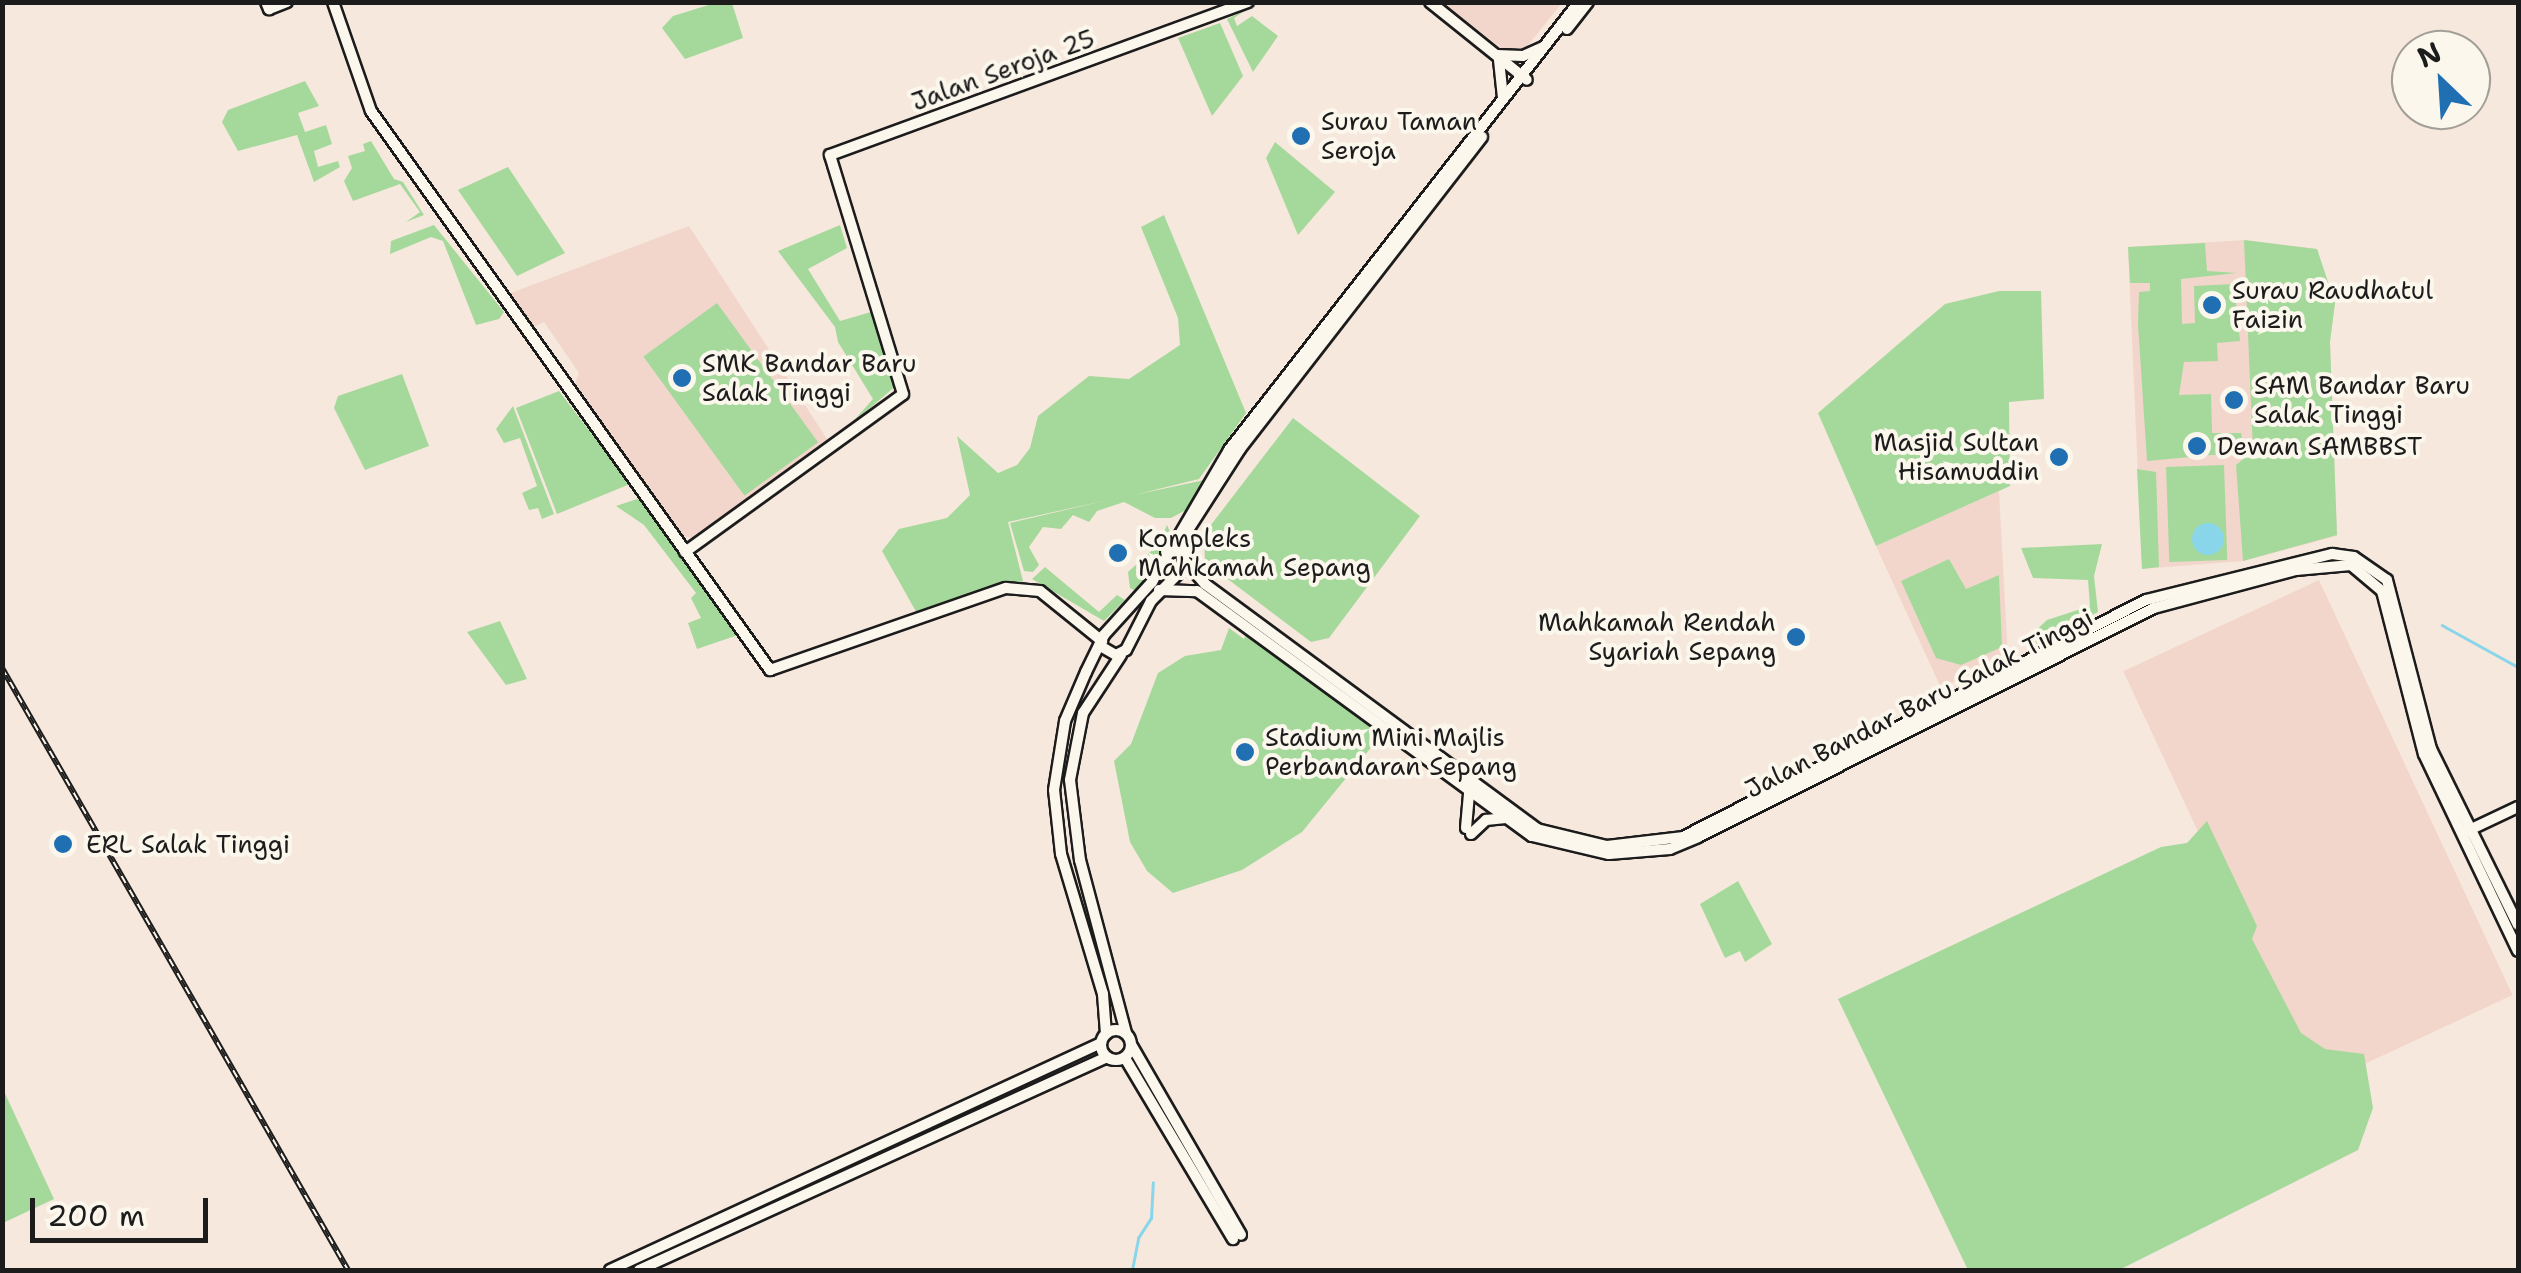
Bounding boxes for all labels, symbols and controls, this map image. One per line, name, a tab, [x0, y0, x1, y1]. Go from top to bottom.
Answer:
street label: Jalan Seroja 25	[907, 23, 1099, 117]
north arrow	[2391, 30, 2491, 130]
text: N	[2411, 33, 2447, 77]
place label: Surau Taman Seroja	[1321, 107, 1477, 166]
marker: Surau Taman Seroja	[1290, 125, 1312, 147]
place label: Surau Raudhatul Faizin	[2232, 276, 2433, 335]
marker: Surau Raudhatul Faizin	[2201, 294, 2223, 316]
place label: SMK Bandar Baru Salak Tinggi	[702, 349, 916, 408]
marker: SMK Bandar Baru Salak Tinggi	[671, 367, 693, 389]
place label: SAM Bandar Baru Salak Tinggi	[2254, 371, 2470, 430]
marker: SAM Bandar Baru Salak Tinggi	[2223, 389, 2245, 411]
place label: Masjid Sultan Hisamuddin	[1874, 428, 2039, 487]
place label: Dewan SAMBBST	[2217, 431, 2422, 461]
marker: Dewan SAMBBST	[2186, 435, 2208, 457]
marker: Masjid Sultan Hisamuddin	[2048, 446, 2070, 468]
place label: Kompleks Mahkamah Sepang	[1138, 524, 1371, 583]
marker: Kompleks Mahkamah Sepang	[1107, 542, 1129, 564]
street label: Jalan Bandar Baru Salak Tinggi	[1740, 602, 2098, 804]
place label: Mahkamah Rendah Syariah Sepang	[1538, 608, 1776, 667]
marker: Mahkamah Rendah Syariah Sepang	[1785, 626, 1807, 648]
place label: Stadium Mini Majlis Perbandaran Sepang	[1265, 723, 1517, 782]
marker: Stadium Mini Majlis Perbandaran Sepang	[1234, 741, 1256, 763]
place label: ERL Salak Tinggi	[86, 829, 290, 859]
marker: ERL Salak Tinggi	[50, 831, 76, 857]
scale bar	[35, 1178, 212, 1240]
text: 200 m	[47, 1195, 145, 1236]

